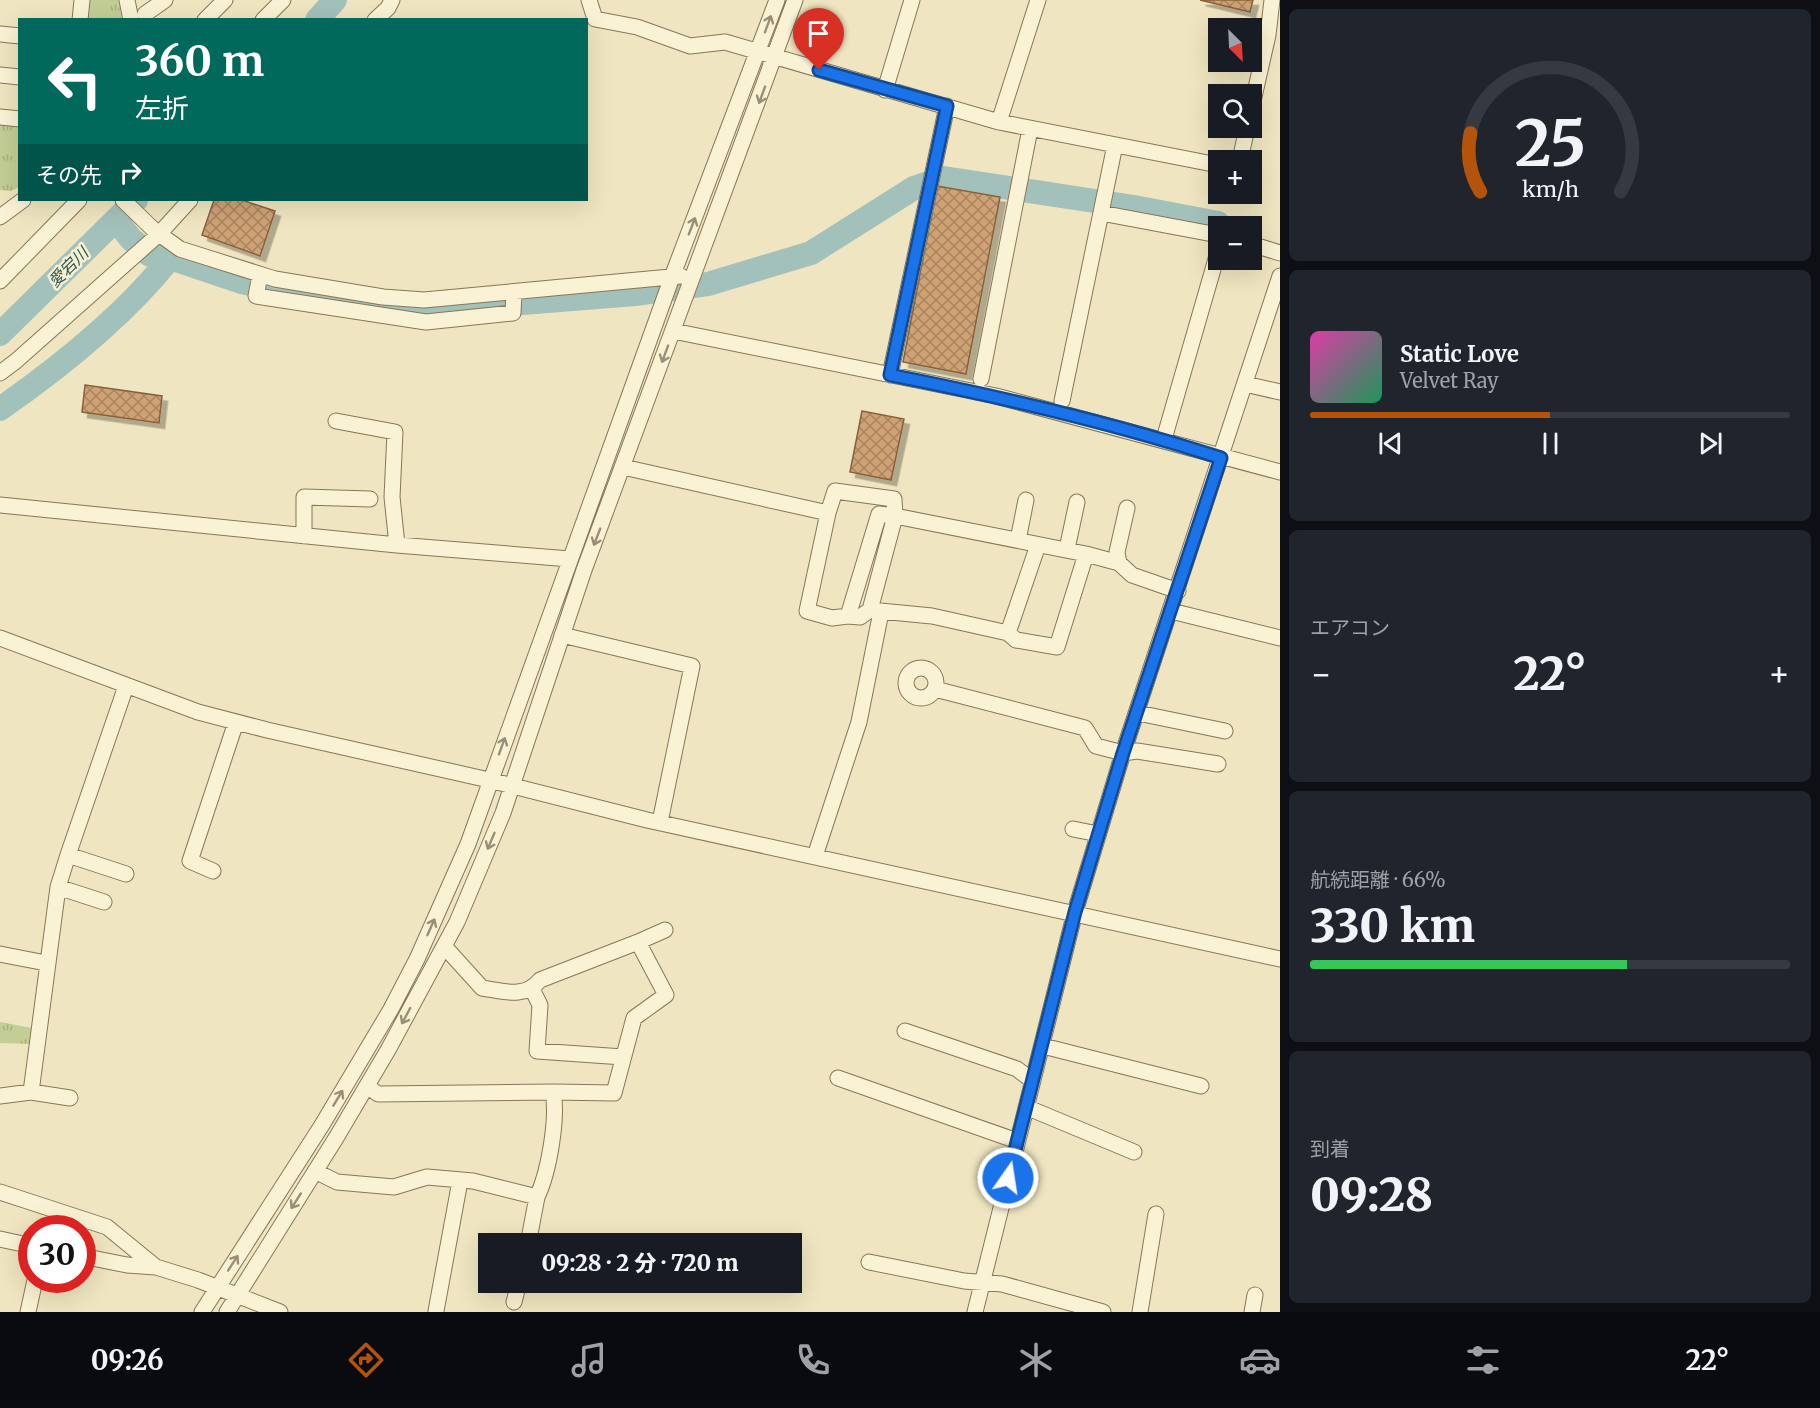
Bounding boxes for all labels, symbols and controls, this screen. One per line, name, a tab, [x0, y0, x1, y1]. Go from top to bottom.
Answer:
pin	[793, 8, 844, 70]
one-way arrow	[764, 16, 775, 34]
icon: arrive	[802, 17, 835, 50]
north arrow	[1208, 18, 1262, 72]
map controls	[1208, 18, 1262, 270]
text: 360 m	[135, 35, 264, 87]
icon: left	[36, 42, 114, 120]
button: search	[1208, 84, 1262, 138]
one-way arrow	[755, 85, 766, 104]
text: 左折	[135, 91, 189, 125]
text: 25	[1514, 105, 1586, 183]
button: +	[1208, 150, 1262, 204]
icon: right	[114, 156, 147, 189]
text: その先	[36, 161, 102, 189]
text: km/h	[1522, 176, 1578, 203]
button: −	[1208, 216, 1262, 270]
one-way arrow	[687, 218, 698, 236]
water label: 愛宕川	[44, 242, 93, 291]
text: Static Love	[1400, 340, 1519, 368]
one-way arrow	[658, 344, 669, 363]
text: Velvet Ray	[1400, 368, 1499, 393]
icon: previous	[1374, 427, 1407, 460]
icon: pause	[1534, 427, 1567, 460]
icon: next	[1694, 427, 1727, 460]
one-way arrow	[590, 527, 601, 546]
text: エアコン	[1310, 615, 1390, 640]
text: 22°	[1513, 646, 1587, 702]
text: −	[1310, 654, 1332, 695]
text: +	[1768, 654, 1790, 695]
one-way arrow	[497, 737, 508, 755]
one-way arrow	[485, 831, 496, 849]
text: 航続距離 · 66%	[1310, 867, 1446, 892]
text: 330 km	[1310, 898, 1475, 954]
one-way arrow	[426, 919, 437, 937]
one-way arrow	[400, 1007, 412, 1024]
one-way arrow	[332, 1090, 344, 1107]
text: 到着	[1310, 1136, 1350, 1161]
position arrow	[976, 1146, 1040, 1210]
text: 09:28	[1310, 1167, 1433, 1223]
one-way arrow	[289, 1193, 302, 1210]
speed limit sign: 30	[18, 1215, 96, 1293]
text: 09:28 · 2 分 · 720 m	[541, 1249, 739, 1277]
one-way arrow	[227, 1255, 239, 1271]
icon: directions	[345, 1339, 387, 1381]
icon: music	[568, 1339, 610, 1381]
icon: phone	[792, 1339, 834, 1381]
icon: climate	[1015, 1339, 1057, 1381]
icon: car	[1239, 1339, 1281, 1381]
icon: filters	[1462, 1339, 1504, 1381]
text: 09:26	[91, 1343, 164, 1377]
text: 22°	[1685, 1343, 1729, 1377]

